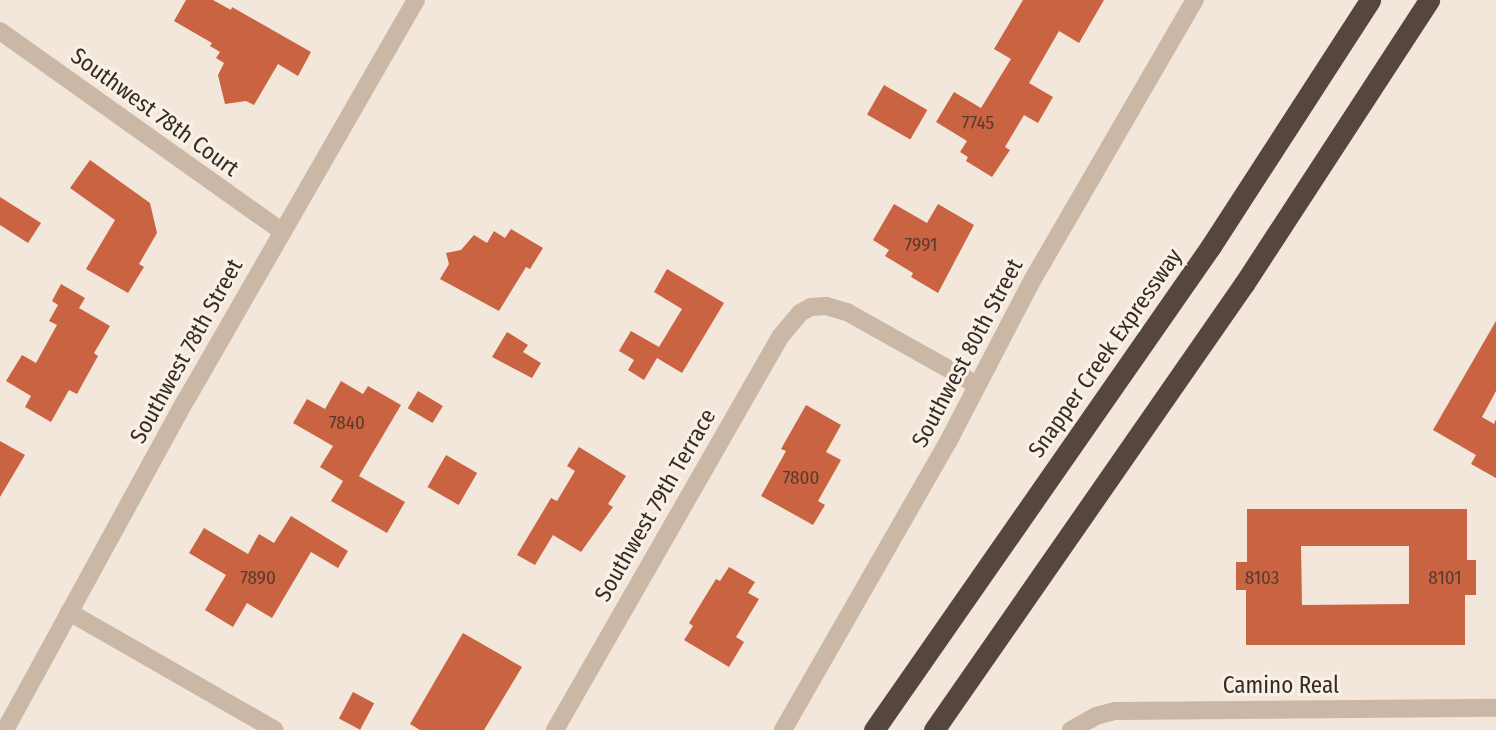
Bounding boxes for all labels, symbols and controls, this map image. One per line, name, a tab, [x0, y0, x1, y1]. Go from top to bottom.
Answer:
street label: Southwest 78th Court	[66, 42, 244, 182]
house number: 7745	[962, 112, 994, 134]
house number: 7991	[905, 234, 937, 256]
street label: Snapper Creek Expressway	[1022, 243, 1188, 463]
street label: Southwest 78th Street	[124, 254, 248, 448]
street label: Southwest 80th Street	[906, 254, 1028, 452]
street label: Southwest 79th Terrace	[589, 404, 721, 606]
house number: 7840	[329, 412, 365, 434]
house number: 7800	[783, 467, 819, 489]
house number: 7890	[240, 567, 276, 589]
house number: 8103	[1245, 567, 1279, 589]
house number: 8101	[1428, 567, 1462, 589]
street label: Camino Real	[1223, 671, 1339, 699]

